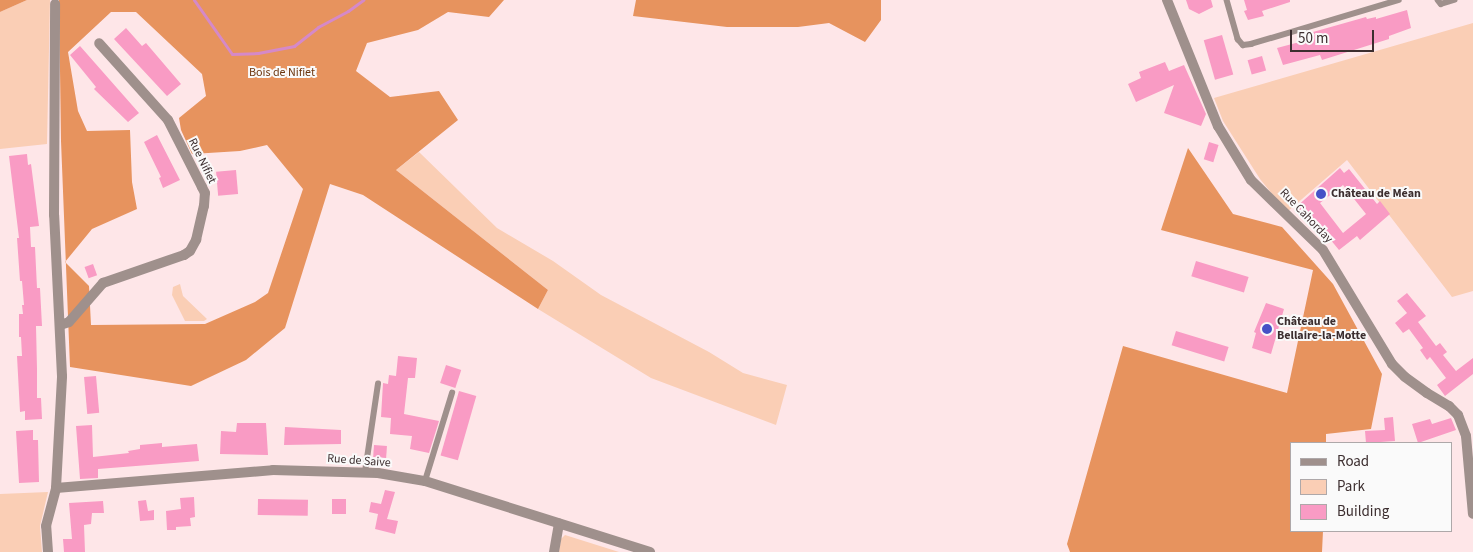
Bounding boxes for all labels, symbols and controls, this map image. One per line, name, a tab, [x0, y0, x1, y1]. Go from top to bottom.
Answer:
scale bar	[1293, 20, 1377, 52]
text: 50 m	[1298, 28, 1328, 49]
park label: Bois de Nifiet	[249, 66, 315, 80]
street label: Rue Nifiet	[185, 136, 219, 186]
street label: Rue Cahorday	[1277, 186, 1335, 246]
place label: Château de Méan	[1331, 187, 1421, 201]
marker: Château de Méan	[1315, 188, 1327, 200]
place label: Château de Bellaire-la-Motte	[1277, 315, 1366, 343]
marker: Château de Bellaire-la-Motte	[1261, 323, 1273, 335]
legend	[1290, 442, 1453, 532]
text: Road	[1337, 451, 1369, 472]
street label: Rue de Saive	[327, 452, 391, 470]
text: Park	[1337, 476, 1365, 497]
text: Building	[1337, 501, 1389, 522]

